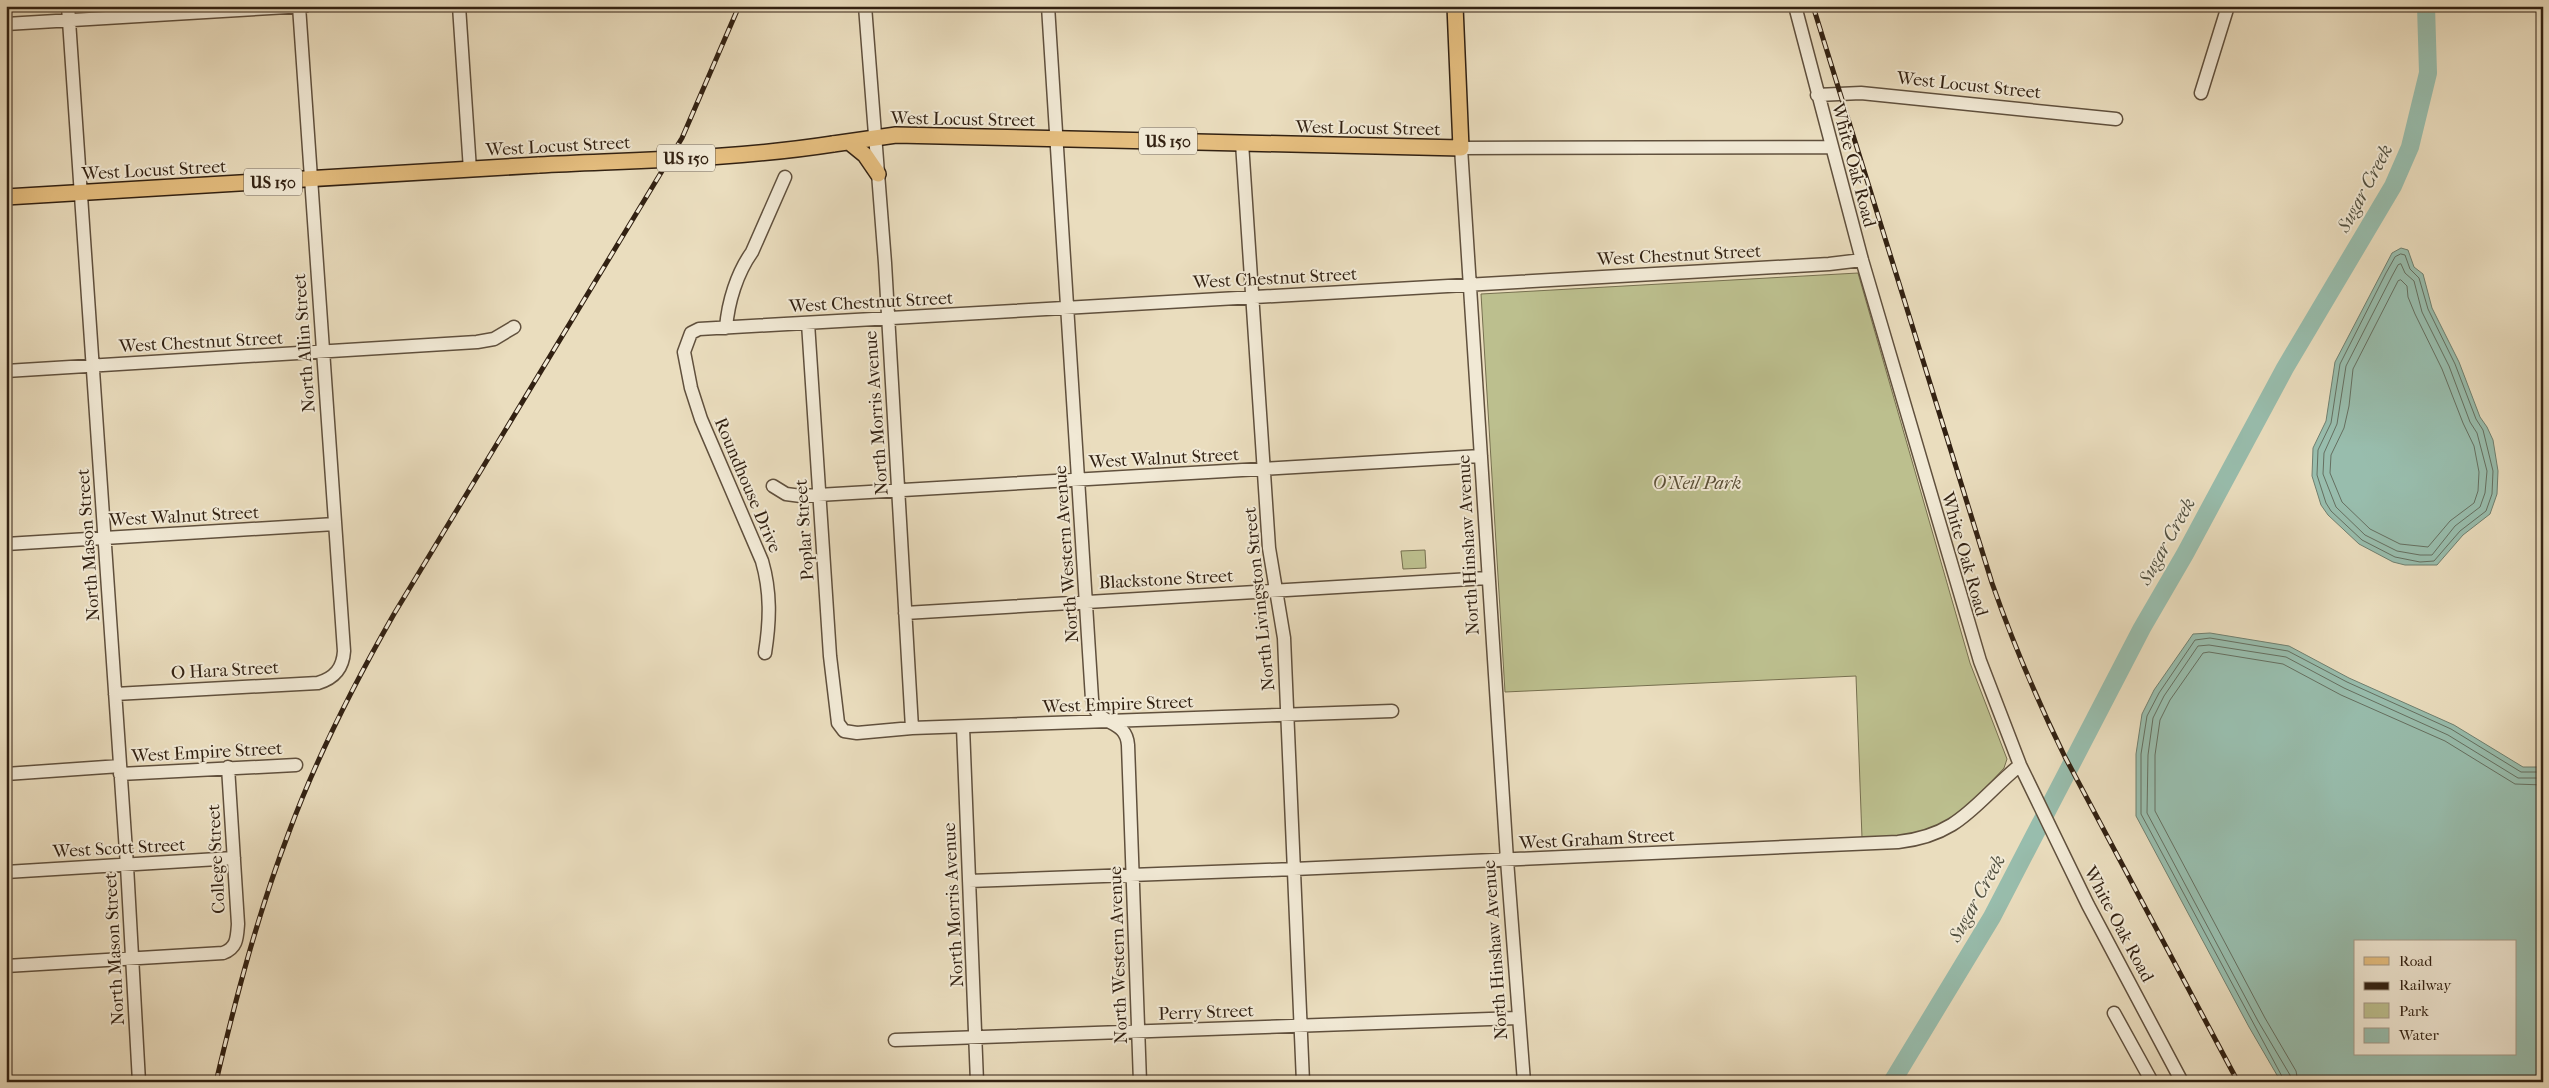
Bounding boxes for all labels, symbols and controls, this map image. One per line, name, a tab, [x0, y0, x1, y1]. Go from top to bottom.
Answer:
street label: West Locust Street	[1895, 67, 2043, 104]
street label: White Oak Road	[1827, 100, 1880, 230]
street label: West Locust Street	[889, 108, 1036, 131]
street label: West Locust Street	[1294, 117, 1441, 140]
road number: US 150	[1139, 128, 1197, 154]
street label: West Locust Street	[484, 132, 632, 161]
water label: Sugar Creek	[2332, 141, 2397, 237]
road number: US 150	[657, 144, 715, 172]
street label: West Locust Street	[80, 156, 228, 185]
road number: US 150	[244, 168, 302, 196]
street label: West Chestnut Street	[1595, 241, 1762, 270]
street label: West Chestnut Street	[1191, 264, 1358, 293]
street label: North Allin Street	[289, 272, 320, 413]
street label: West Chestnut Street	[787, 288, 954, 317]
street label: West Chestnut Street	[117, 328, 284, 357]
street label: North Morris Avenue	[860, 330, 893, 496]
street label: Roundhouse Drive	[710, 414, 786, 556]
street label: West Walnut Street	[1087, 444, 1240, 473]
street label: North Hinshaw Avenue	[1453, 454, 1484, 636]
street label: North Western Avenue	[1050, 464, 1083, 643]
street label: North Mason Street	[73, 467, 104, 622]
park label: O'Neil Park	[1653, 473, 1741, 494]
street label: Poplar Street	[790, 478, 819, 581]
street label: White Oak Road	[1937, 489, 1992, 619]
water label: Sugar Creek	[2133, 494, 2200, 590]
street label: West Walnut Street	[107, 502, 260, 531]
street label: North Livingston Street	[1239, 505, 1280, 692]
street label: Blackstone Street	[1098, 565, 1234, 594]
street label: O Hara Street	[171, 657, 280, 684]
street label: West Empire Street	[1041, 691, 1194, 718]
street label: West Empire Street	[130, 738, 284, 767]
street label: College Street	[203, 803, 230, 914]
street label: North Morris Avenue	[939, 822, 968, 988]
street label: West Graham Street	[1518, 825, 1676, 854]
street label: West Scott Street	[51, 835, 186, 863]
water label: Sugar Creek	[1943, 851, 2010, 947]
street label: North Hinshaw Avenue	[1479, 859, 1512, 1041]
street label: White Oak Road	[2079, 862, 2158, 986]
street label: North Western Avenue	[1105, 866, 1132, 1044]
street label: North Mason Street	[100, 872, 129, 1026]
legend	[2354, 940, 2516, 1056]
text: Road	[2399, 952, 2433, 970]
text: Railway	[2399, 976, 2452, 994]
street label: Perry Street	[1158, 1000, 1255, 1025]
text: Park	[2399, 1002, 2429, 1020]
text: Water	[2398, 1026, 2439, 1044]

